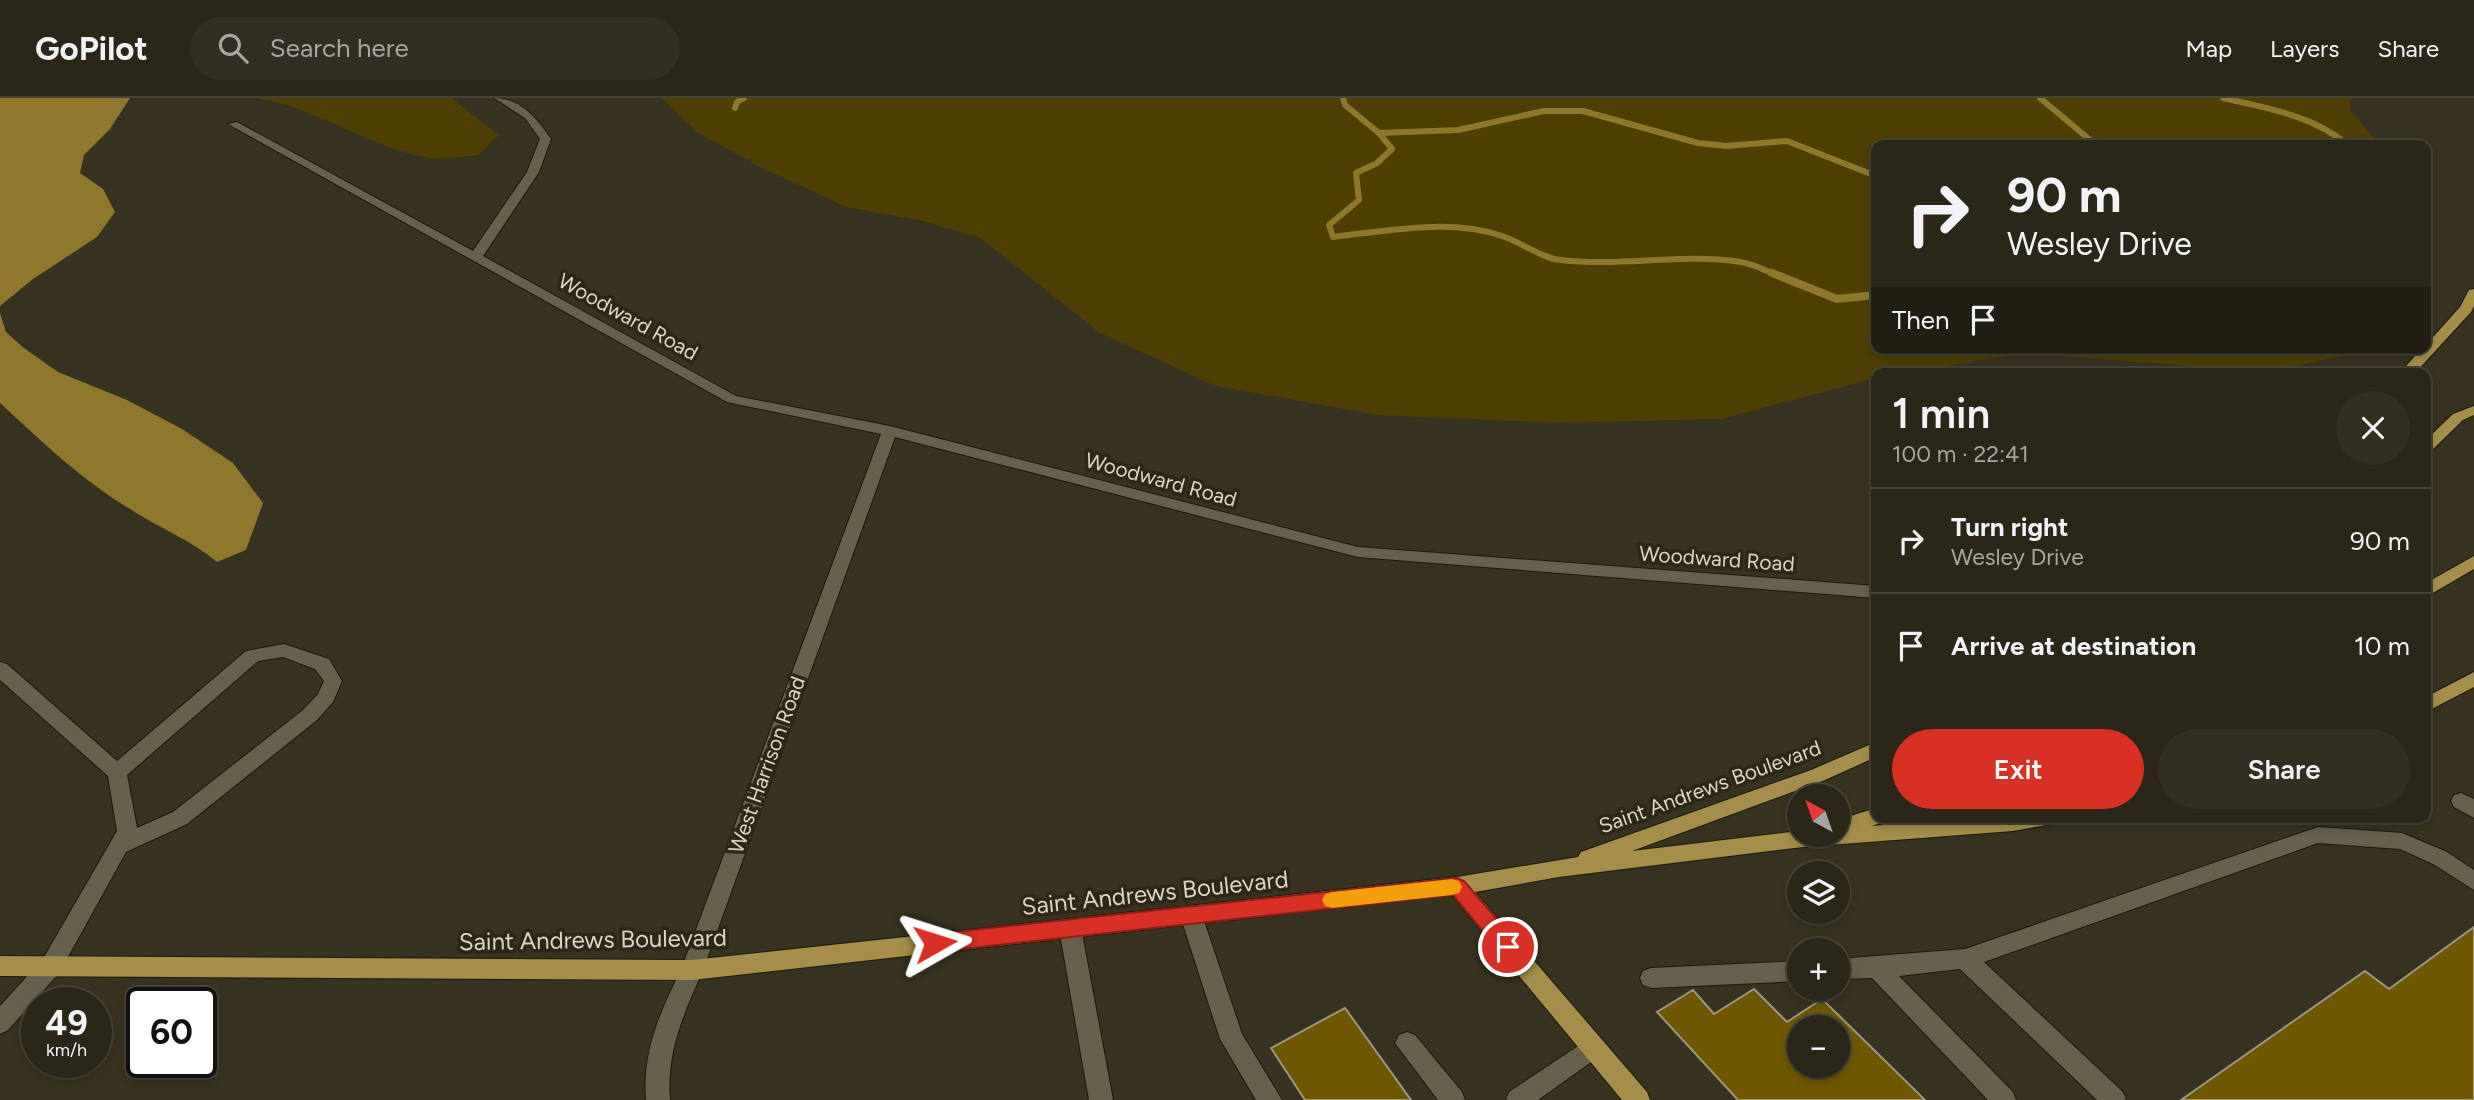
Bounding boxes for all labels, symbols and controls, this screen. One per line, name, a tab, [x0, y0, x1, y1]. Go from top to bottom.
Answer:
search box	[190, 17, 680, 80]
text: GoPilot	[35, 29, 148, 68]
icon: search	[214, 29, 252, 67]
text: Search here	[270, 32, 409, 64]
text: Map	[2185, 34, 2232, 63]
text: Layers	[2270, 34, 2339, 63]
text: Share	[2377, 34, 2439, 63]
text: 90 m	[2007, 165, 2122, 224]
icon: right	[1892, 168, 1983, 259]
text: Wesley Drive	[2007, 225, 2192, 263]
street label: Woodward Road	[554, 268, 702, 365]
icon: arrive	[1964, 301, 2002, 339]
text: Then	[1892, 304, 1950, 336]
text: 1 min	[1892, 388, 1990, 439]
button: close	[2336, 391, 2410, 465]
text: 100 m · 22:41	[1892, 440, 2029, 468]
street label: Woodward Road	[1083, 447, 1240, 512]
text: Turn right	[1951, 511, 2068, 543]
icon: right	[1892, 522, 1930, 560]
text: 90 m	[2350, 525, 2410, 557]
street label: Woodward Road	[1638, 541, 1796, 576]
text: Wesley Drive	[1951, 543, 2084, 571]
icon: arrive	[1892, 627, 1930, 665]
text: Arrive at destination	[1951, 630, 2196, 662]
text: 10 m	[2354, 630, 2410, 662]
street label: West Harrison Road	[723, 673, 810, 857]
button: Exit	[1892, 729, 2144, 809]
button: Share	[2158, 729, 2410, 809]
street label: Saint Andrews Boulevard	[1595, 735, 1824, 838]
north arrow	[1787, 784, 1850, 847]
map controls	[1787, 784, 1850, 1078]
button: layers	[1787, 861, 1850, 924]
street label: Saint Andrews Boulevard	[1020, 864, 1290, 921]
position arrow	[898, 906, 972, 980]
pin	[1478, 917, 1538, 977]
street label: Saint Andrews Boulevard	[459, 923, 727, 956]
icon: arrive	[1489, 928, 1527, 966]
button: +	[1787, 938, 1850, 1001]
speed limit sign: 60	[126, 987, 217, 1078]
text: 49	[45, 1002, 88, 1044]
button: −	[1787, 1015, 1850, 1078]
text: km/h	[46, 1039, 87, 1061]

